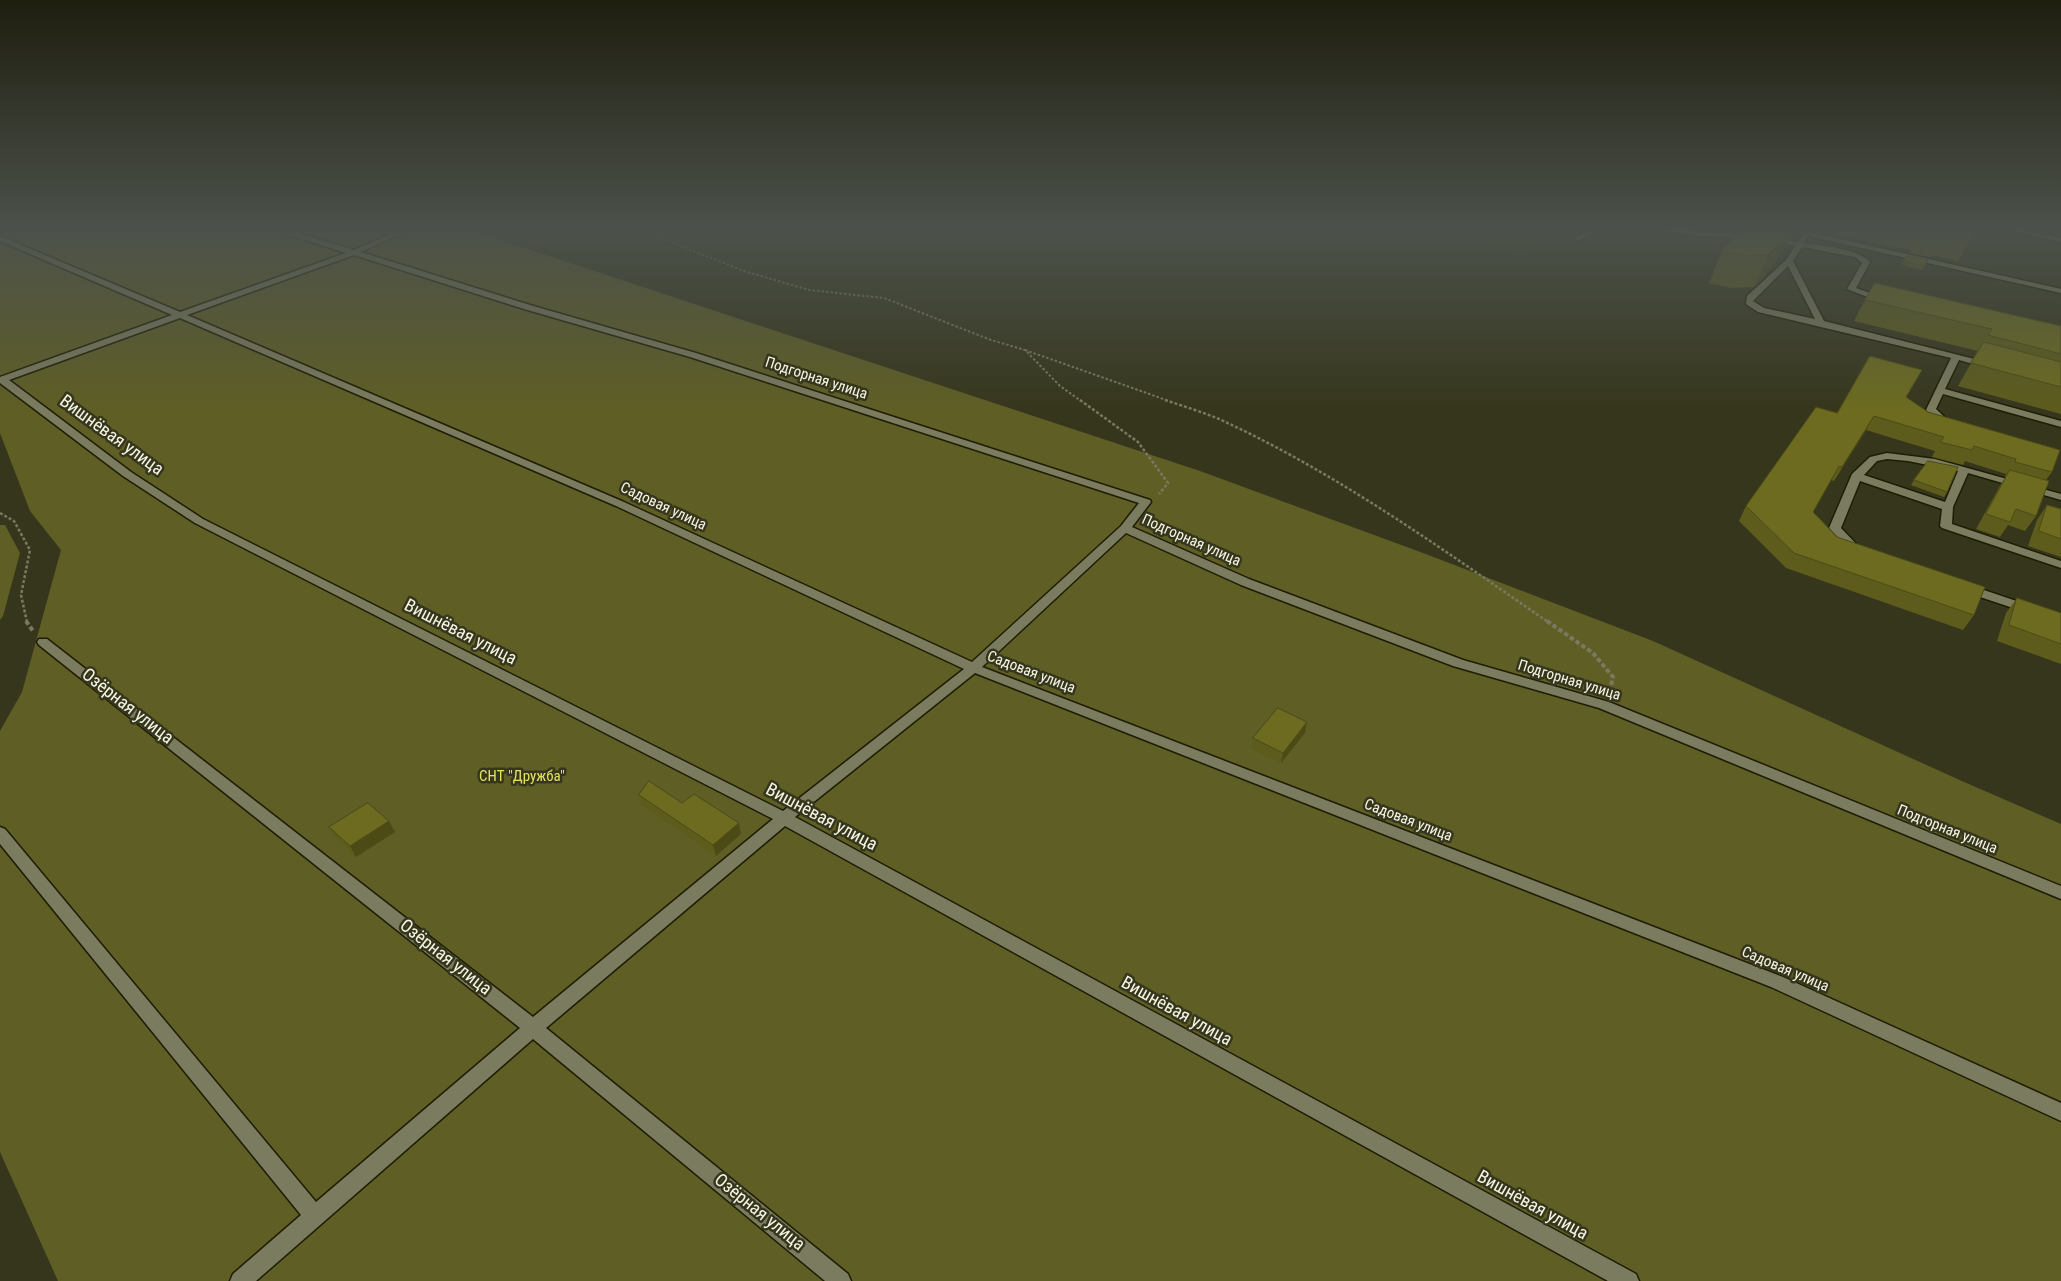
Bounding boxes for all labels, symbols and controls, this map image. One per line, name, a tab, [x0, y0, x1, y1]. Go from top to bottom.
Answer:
street label: Подгорная улица	[763, 354, 869, 404]
street label: Вишнёвая улица	[55, 391, 167, 481]
street label: Садовая улица	[617, 479, 709, 535]
street label: Подгорная улица	[1139, 511, 1243, 571]
street label: Вишнёвая улица	[400, 595, 520, 671]
street label: Садовая улица	[984, 648, 1078, 698]
street label: Подгорная улица	[1515, 657, 1623, 705]
street label: Озёрная улица	[77, 665, 177, 749]
park label: СНТ "Дружба"	[479, 768, 565, 786]
street label: Вишнёвая улица	[761, 780, 881, 856]
street label: Садовая улица	[1361, 796, 1455, 846]
street label: Подгорная улица	[1894, 802, 2000, 858]
street label: Озёрная улица	[395, 916, 495, 1000]
street label: Садовая улица	[1739, 944, 1831, 996]
street label: Вишнёвая улица	[1117, 973, 1235, 1051]
street label: Вишнёвая улица	[1473, 1167, 1591, 1245]
street label: Озёрная улица	[709, 1170, 809, 1256]

